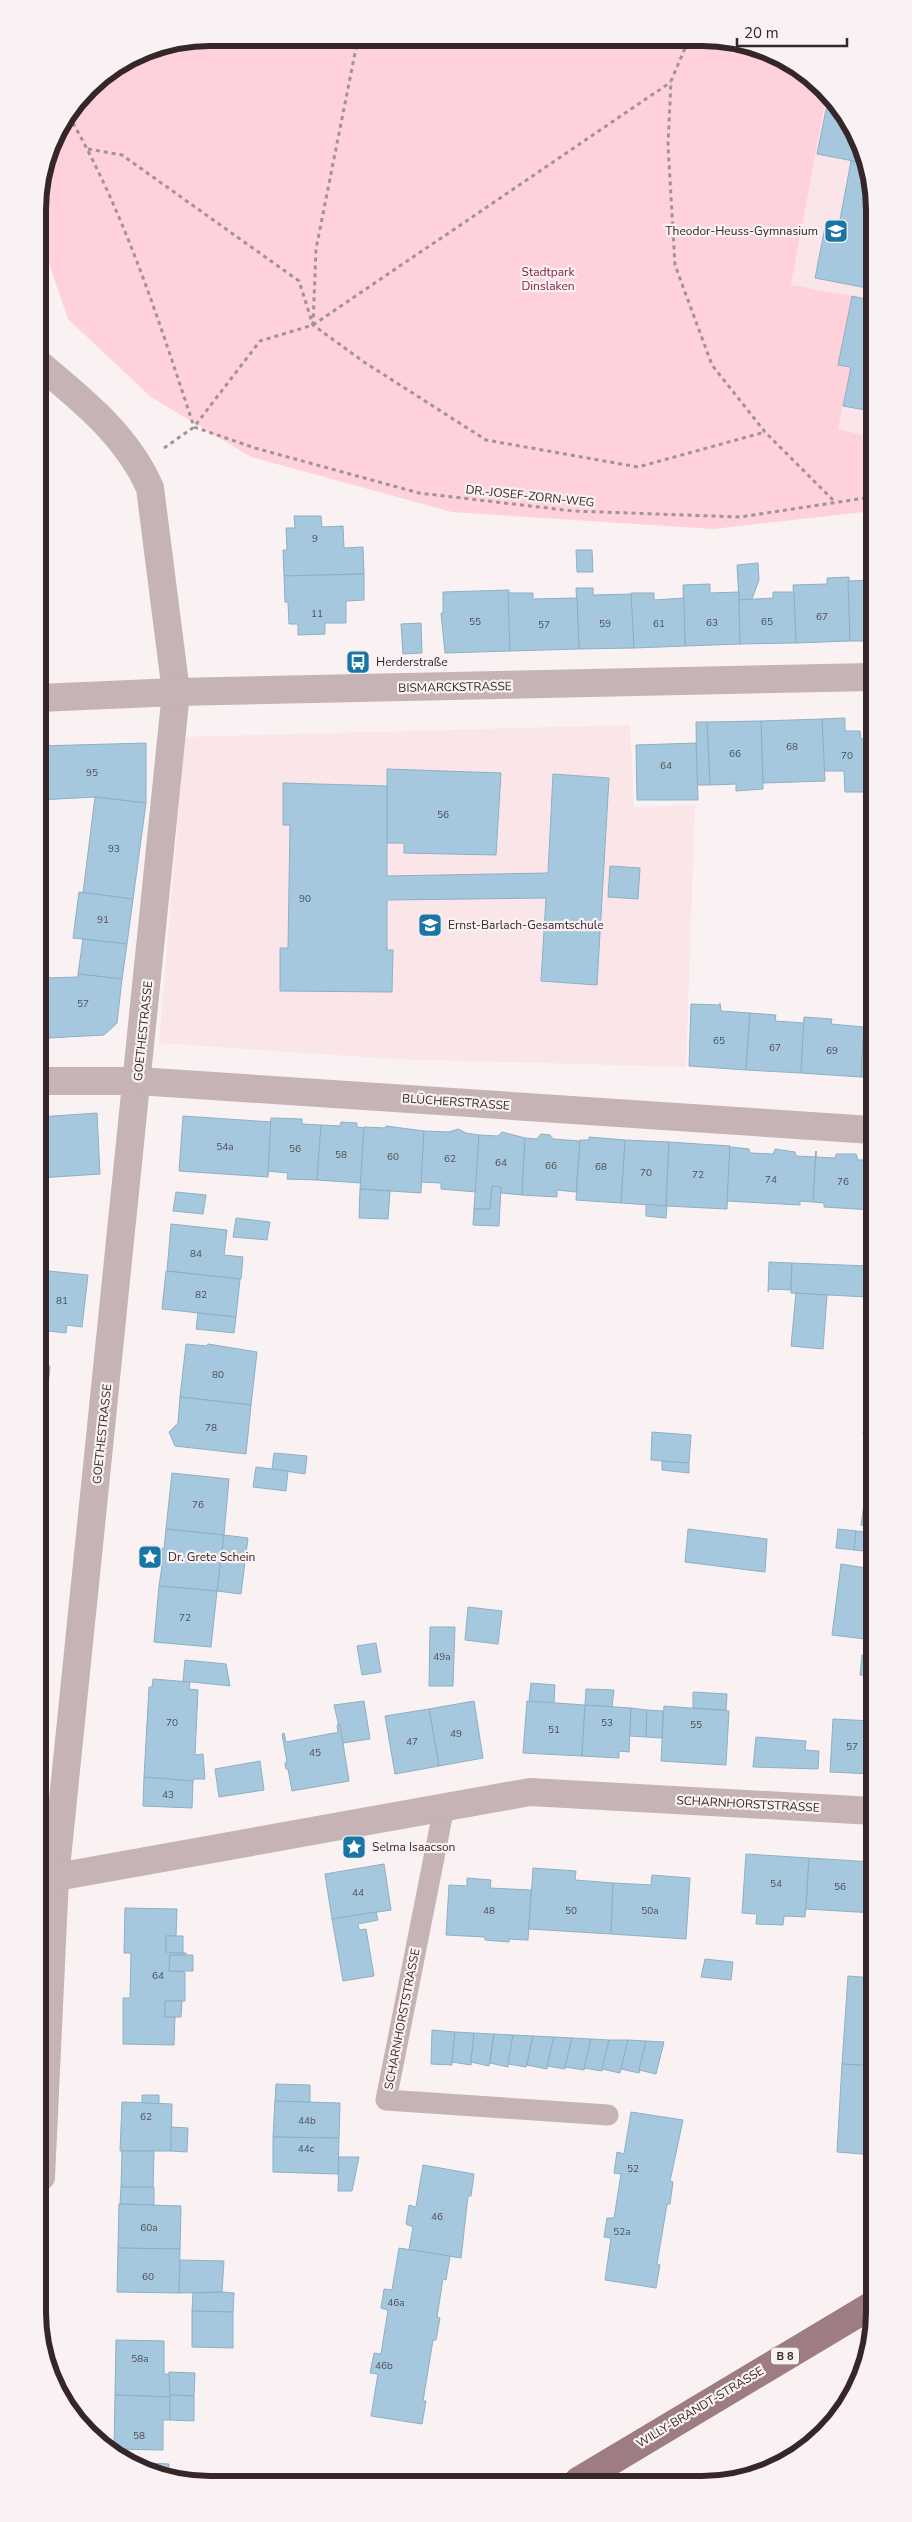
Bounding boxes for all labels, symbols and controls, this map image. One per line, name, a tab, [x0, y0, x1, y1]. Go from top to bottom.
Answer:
scale bar	[737, 15, 847, 47]
text: 20 m	[744, 23, 779, 43]
school or university icon: Theodor-Heuss-Gymnasium	[823, 218, 849, 244]
place label: Theodor-Heuss-Gymnasium	[665, 223, 818, 239]
park label: Stadtpark Dinslaken	[521, 264, 575, 294]
street label: DR.-JOSEF-ZORN-WEG	[465, 481, 595, 511]
house number: 9	[312, 532, 318, 546]
house number: 11	[311, 607, 323, 621]
house number: 67	[816, 610, 828, 624]
house number: 55	[469, 615, 481, 629]
house number: 65	[761, 615, 773, 629]
house number: 63	[706, 616, 718, 630]
house number: 59	[599, 617, 611, 631]
house number: 61	[653, 617, 665, 631]
house number: 57	[538, 618, 550, 632]
bus stop icon: Herderstraße	[345, 649, 371, 675]
place label: Herderstraße	[376, 654, 448, 670]
street label: BISMARCKSTRASSE	[398, 678, 512, 696]
house number: 68	[786, 740, 798, 754]
house number: 66	[729, 747, 741, 761]
house number: 70	[841, 749, 853, 763]
house number: 64	[660, 759, 672, 773]
house number: 95	[86, 766, 98, 780]
house number: 56	[437, 808, 449, 822]
house number: 93	[108, 842, 120, 856]
house number: 90	[299, 892, 311, 906]
school or university icon: Ernst-Barlach-Gesamtschule	[417, 912, 443, 938]
house number: 91	[97, 913, 109, 927]
place label: Ernst-Barlach-Gesamtschule	[448, 917, 604, 933]
street label: GOETHESTRASSE	[130, 980, 156, 1082]
house number: 57	[77, 997, 89, 1011]
house number: 65	[713, 1034, 725, 1048]
house number: 67	[769, 1041, 781, 1055]
house number: 69	[826, 1044, 838, 1058]
street label: BLÜCHERSTRASSE	[402, 1090, 510, 1114]
house number: 54a	[216, 1140, 234, 1154]
house number: 56	[289, 1142, 301, 1156]
house number: 58	[335, 1148, 347, 1162]
house number: 60	[387, 1150, 399, 1164]
house number: 62	[444, 1152, 456, 1166]
house number: 64	[495, 1156, 507, 1170]
house number: 66	[545, 1159, 557, 1173]
house number: 68	[595, 1160, 607, 1174]
house number: 70	[640, 1166, 652, 1180]
house number: 72	[692, 1168, 704, 1182]
house number: 74	[765, 1173, 777, 1187]
house number: 76	[837, 1175, 849, 1189]
house number: 84	[190, 1247, 202, 1261]
house number: 82	[195, 1288, 207, 1302]
house number: 81	[56, 1294, 68, 1308]
house number: 80	[212, 1368, 224, 1382]
street label: GOETHESTRASSE	[89, 1383, 115, 1485]
house number: 78	[205, 1421, 217, 1435]
house number: 76	[192, 1498, 204, 1512]
place icon: Dr. Grete Schein	[137, 1544, 163, 1570]
place label: Dr. Grete Schein	[168, 1549, 255, 1565]
house number: 72	[179, 1611, 191, 1625]
house number: 49a	[433, 1650, 451, 1664]
house number: 70	[166, 1716, 178, 1730]
house number: 53	[601, 1716, 613, 1730]
house number: 55	[690, 1718, 702, 1732]
house number: 51	[548, 1723, 560, 1737]
house number: 49	[450, 1727, 462, 1741]
house number: 47	[406, 1735, 418, 1749]
house number: 57	[846, 1740, 858, 1754]
house number: 45	[309, 1746, 321, 1760]
house number: 43	[162, 1788, 174, 1802]
street label: SCHARNHORSTSTRASSE	[676, 1792, 820, 1816]
place icon: Selma Isaacson	[341, 1834, 367, 1860]
place label: Selma Isaacson	[372, 1839, 455, 1855]
house number: 54	[770, 1877, 782, 1891]
house number: 56	[834, 1880, 846, 1894]
house number: 44	[352, 1886, 364, 1900]
house number: 48	[483, 1904, 495, 1918]
house number: 50	[565, 1904, 577, 1918]
house number: 50a	[641, 1904, 659, 1918]
street label: SCHARNHORSTSTRASSE	[380, 1947, 424, 2091]
house number: 64	[152, 1969, 164, 1983]
house number: 62	[140, 2110, 152, 2124]
house number: 44b	[298, 2114, 316, 2128]
house number: 44c	[298, 2142, 315, 2156]
house number: 52	[627, 2162, 639, 2176]
house number: 46	[431, 2210, 443, 2224]
house number: 60a	[140, 2221, 158, 2235]
house number: 52a	[613, 2225, 631, 2239]
house number: 60	[142, 2270, 154, 2284]
house number: 46a	[387, 2296, 405, 2310]
road number: B 8	[771, 2348, 799, 2364]
house number: 58a	[131, 2352, 149, 2366]
house number: 46b	[375, 2359, 393, 2373]
street label: WILLY-BRANDT-STRASSE	[633, 2363, 767, 2451]
house number: 58	[133, 2429, 145, 2443]

